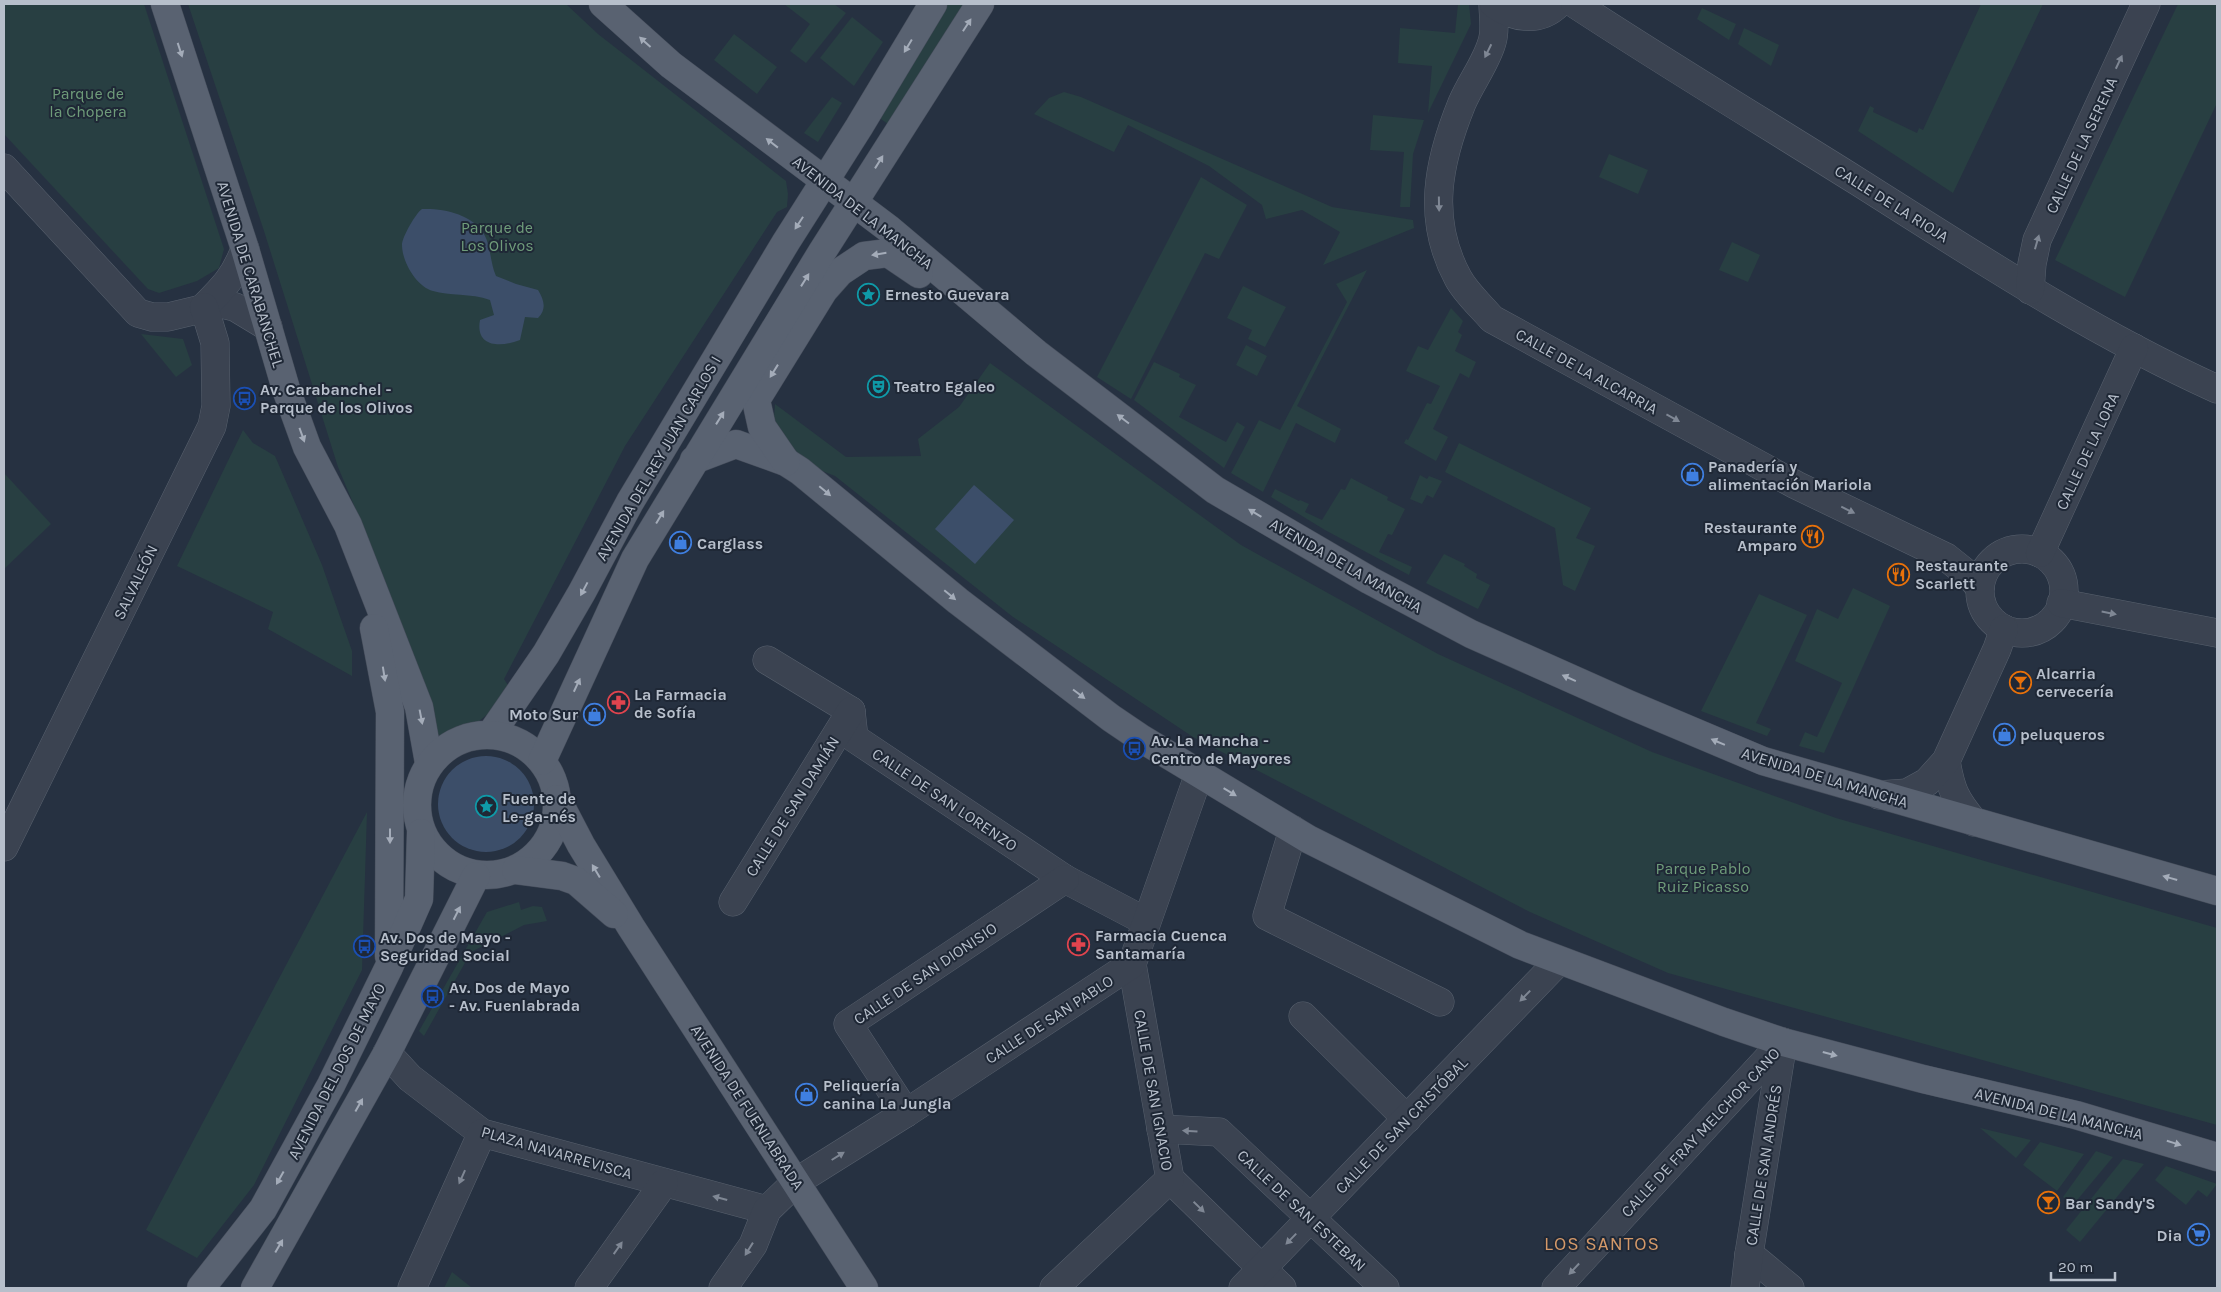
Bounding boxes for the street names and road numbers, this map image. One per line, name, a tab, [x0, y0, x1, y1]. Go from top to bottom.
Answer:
street label: CALLE DE LA SERENA	[2042, 74, 2121, 216]
street label: AVENIDA DE LA MANCHA	[789, 152, 937, 273]
street label: CALLE DE LA RIOJA	[1831, 161, 1952, 246]
street label: AVENIDA DE CARABANCHEL	[213, 179, 288, 370]
street label: CALLE DE LA ALCARRIA	[1512, 324, 1661, 418]
street label: AVENIDA DEL REY JUAN CARLOS I	[592, 352, 725, 564]
street label: CALLE DE LA LORA	[2052, 389, 2123, 513]
street label: AVENIDA DE LA MANCHA	[1266, 514, 1425, 617]
street label: SALVALEÓN	[109, 542, 162, 623]
street label: CALLE DE SAN DAMIÁN	[742, 733, 843, 880]
street label: AVENIDA DE LA MANCHA	[1739, 743, 1910, 812]
street label: CALLE DE SAN LORENZO	[869, 744, 1021, 855]
street label: CALLE DE SAN DIONISIO	[850, 918, 1001, 1029]
street label: CALLE DE SAN PABLO	[982, 971, 1117, 1068]
street label: AVENIDA DEL DOS DE MAYO	[284, 980, 389, 1163]
street label: CALLE DE SAN IGNACIO	[1130, 1008, 1177, 1172]
street label: AVENIDA DE FUENLABRADA	[687, 1021, 808, 1193]
street label: CALLE DE FRAY MELCHOR CANO	[1617, 1044, 1784, 1221]
street label: CALLE DE SAN CRISTÓBAL	[1331, 1053, 1472, 1198]
street label: CALLE DE SAN ANDRÉS	[1741, 1083, 1786, 1247]
street label: AVENIDA DE LA MANCHA	[1973, 1083, 2145, 1144]
street label: PLAZA NAVARREVISCA	[479, 1122, 635, 1183]
street label: CALLE DE SAN ESTEBAN	[1233, 1146, 1370, 1275]

